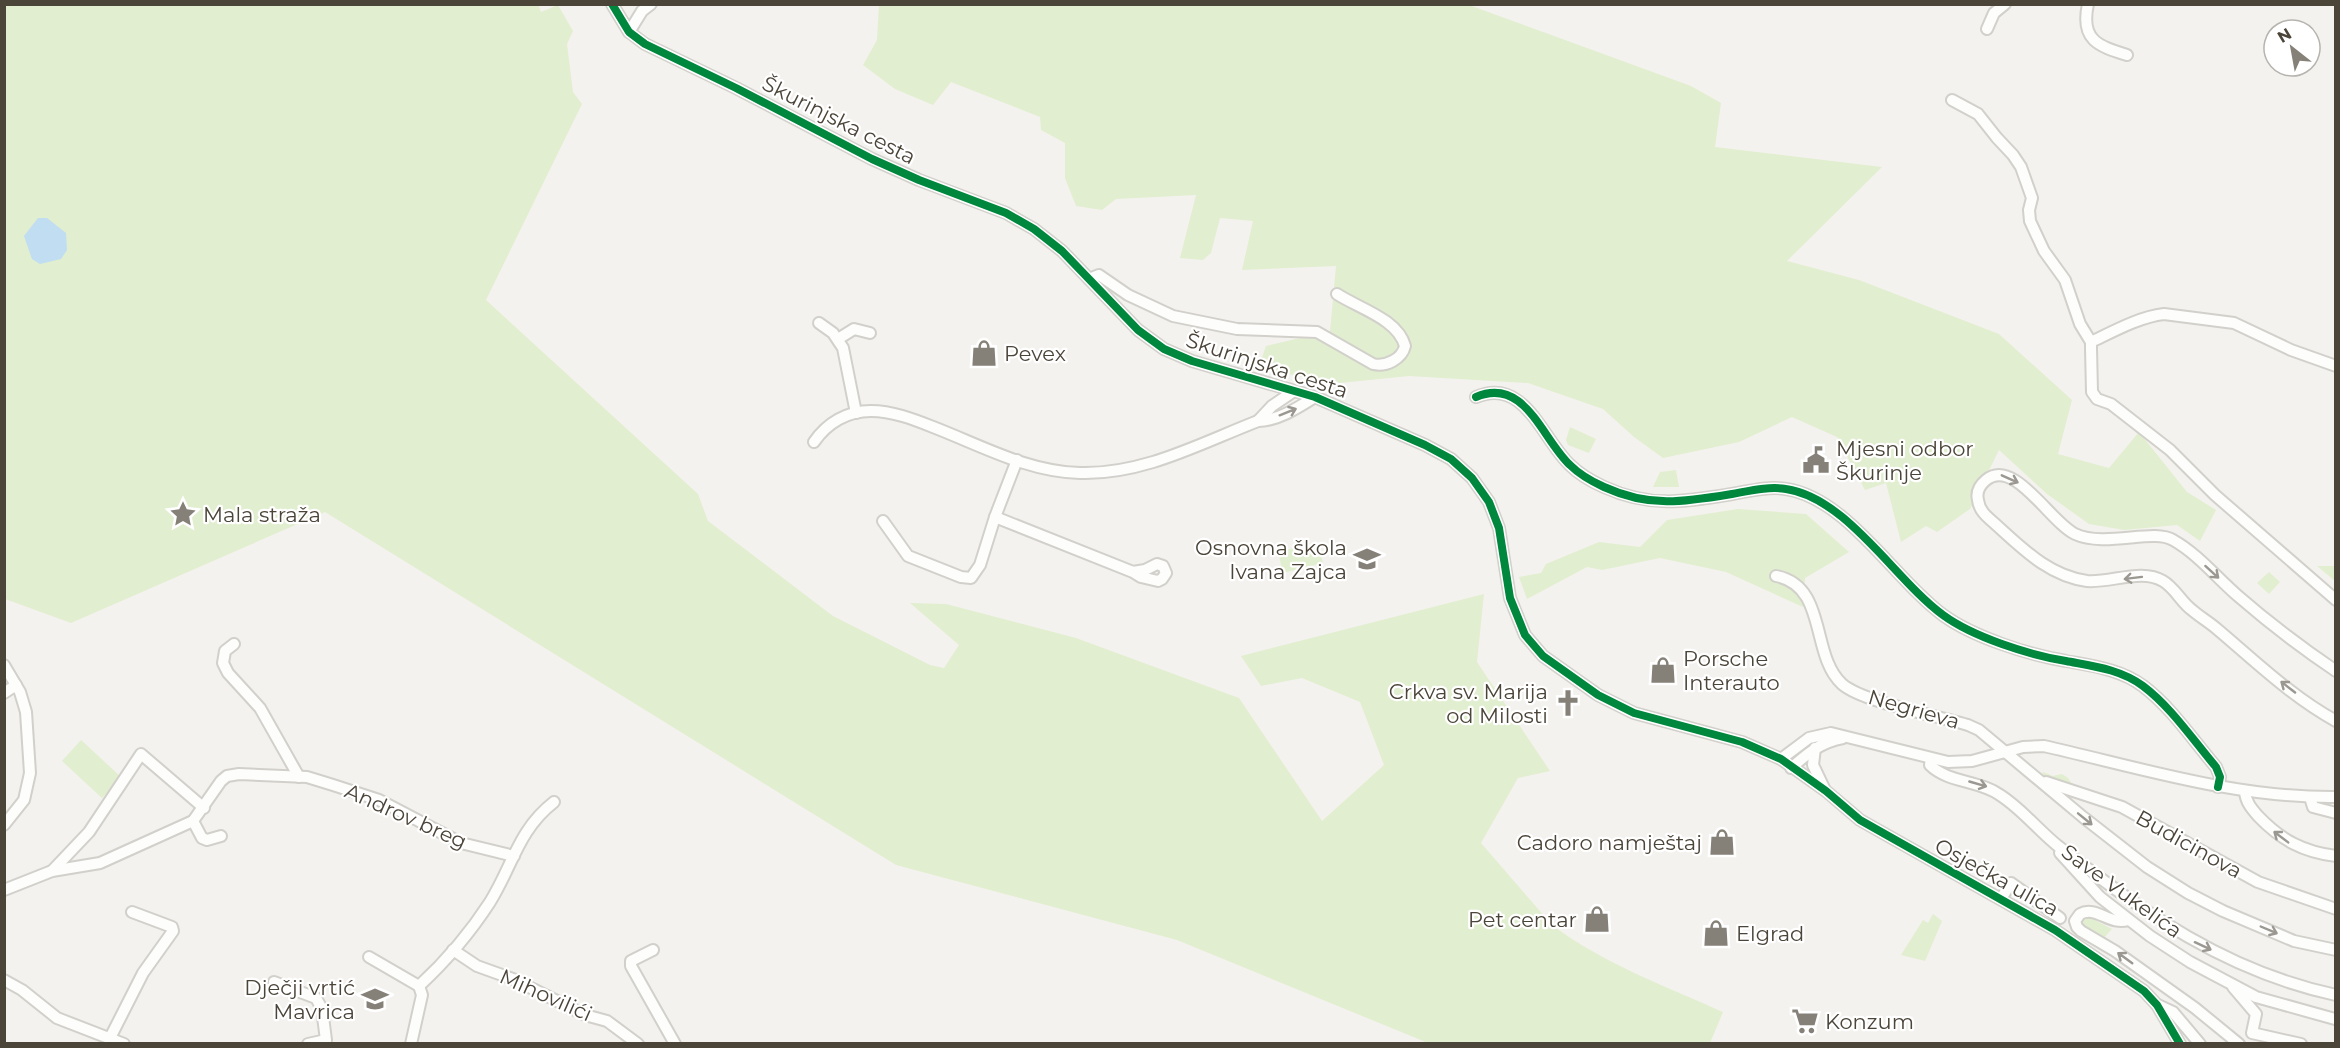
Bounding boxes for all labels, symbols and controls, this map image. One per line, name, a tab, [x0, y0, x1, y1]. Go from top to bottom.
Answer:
north arrow	[2262, 18, 2322, 78]
text: N	[2274, 24, 2295, 47]
street label: Škurinjska cesta	[758, 71, 920, 169]
street label: Škurinjska cesta	[1183, 327, 1351, 403]
shop icon: Pevex	[969, 338, 999, 368]
place label: Pevex	[1004, 341, 1066, 366]
one-way arrow	[1278, 406, 1296, 417]
place label: Mjesni odbor Škurinje	[1836, 436, 1974, 485]
public building icon: Mjesni odbor Škurinje	[1801, 445, 1831, 475]
one-way arrow	[2001, 474, 2019, 485]
place icon: Mala straža	[168, 499, 198, 529]
place label: Mala straža	[203, 502, 321, 527]
place label: Osnovna škola Ivana Zajca	[1195, 535, 1347, 584]
school or university icon: Osnovna škola Ivana Zajca	[1352, 544, 1382, 574]
one-way arrow	[2204, 565, 2219, 579]
one-way arrow	[2124, 572, 2144, 583]
place label: Porsche Interauto	[1683, 646, 1780, 695]
shop icon: Porsche Interauto	[1648, 655, 1678, 685]
place label: Crkva sv. Marija od Milosti	[1389, 679, 1548, 728]
one-way arrow	[2280, 681, 2296, 693]
street label: Negrieva	[1865, 684, 1963, 734]
church icon: Crkva sv. Marija od Milosti	[1553, 688, 1583, 718]
street label: Androv breg	[341, 778, 471, 854]
one-way arrow	[1968, 779, 1987, 790]
street label: Budicinova	[2132, 805, 2246, 883]
one-way arrow	[2077, 812, 2093, 825]
shop icon: Cadoro namještaj	[1707, 827, 1737, 857]
place label: Cadoro namještaj	[1517, 830, 1702, 855]
one-way arrow	[2274, 831, 2290, 843]
street label: Osječka ulica	[1931, 833, 2063, 921]
street label: Save Vukelića	[2057, 839, 2187, 943]
shop icon: Pet centar	[1582, 904, 1612, 934]
place label: Pet centar	[1468, 907, 1577, 932]
shop icon: Elgrad	[1701, 918, 1731, 948]
place label: Elgrad	[1736, 921, 1804, 946]
one-way arrow	[2259, 925, 2278, 936]
one-way arrow	[2193, 941, 2211, 952]
one-way arrow	[2118, 952, 2134, 964]
street label: Mihovilići	[496, 964, 596, 1026]
place label: Dječji vrtić Mavrica	[244, 975, 355, 1024]
school or university icon: Dječji vrtić Mavrica	[360, 984, 390, 1014]
supermarket icon: Konzum	[1790, 1006, 1820, 1036]
place label: Konzum	[1825, 1009, 1914, 1034]

